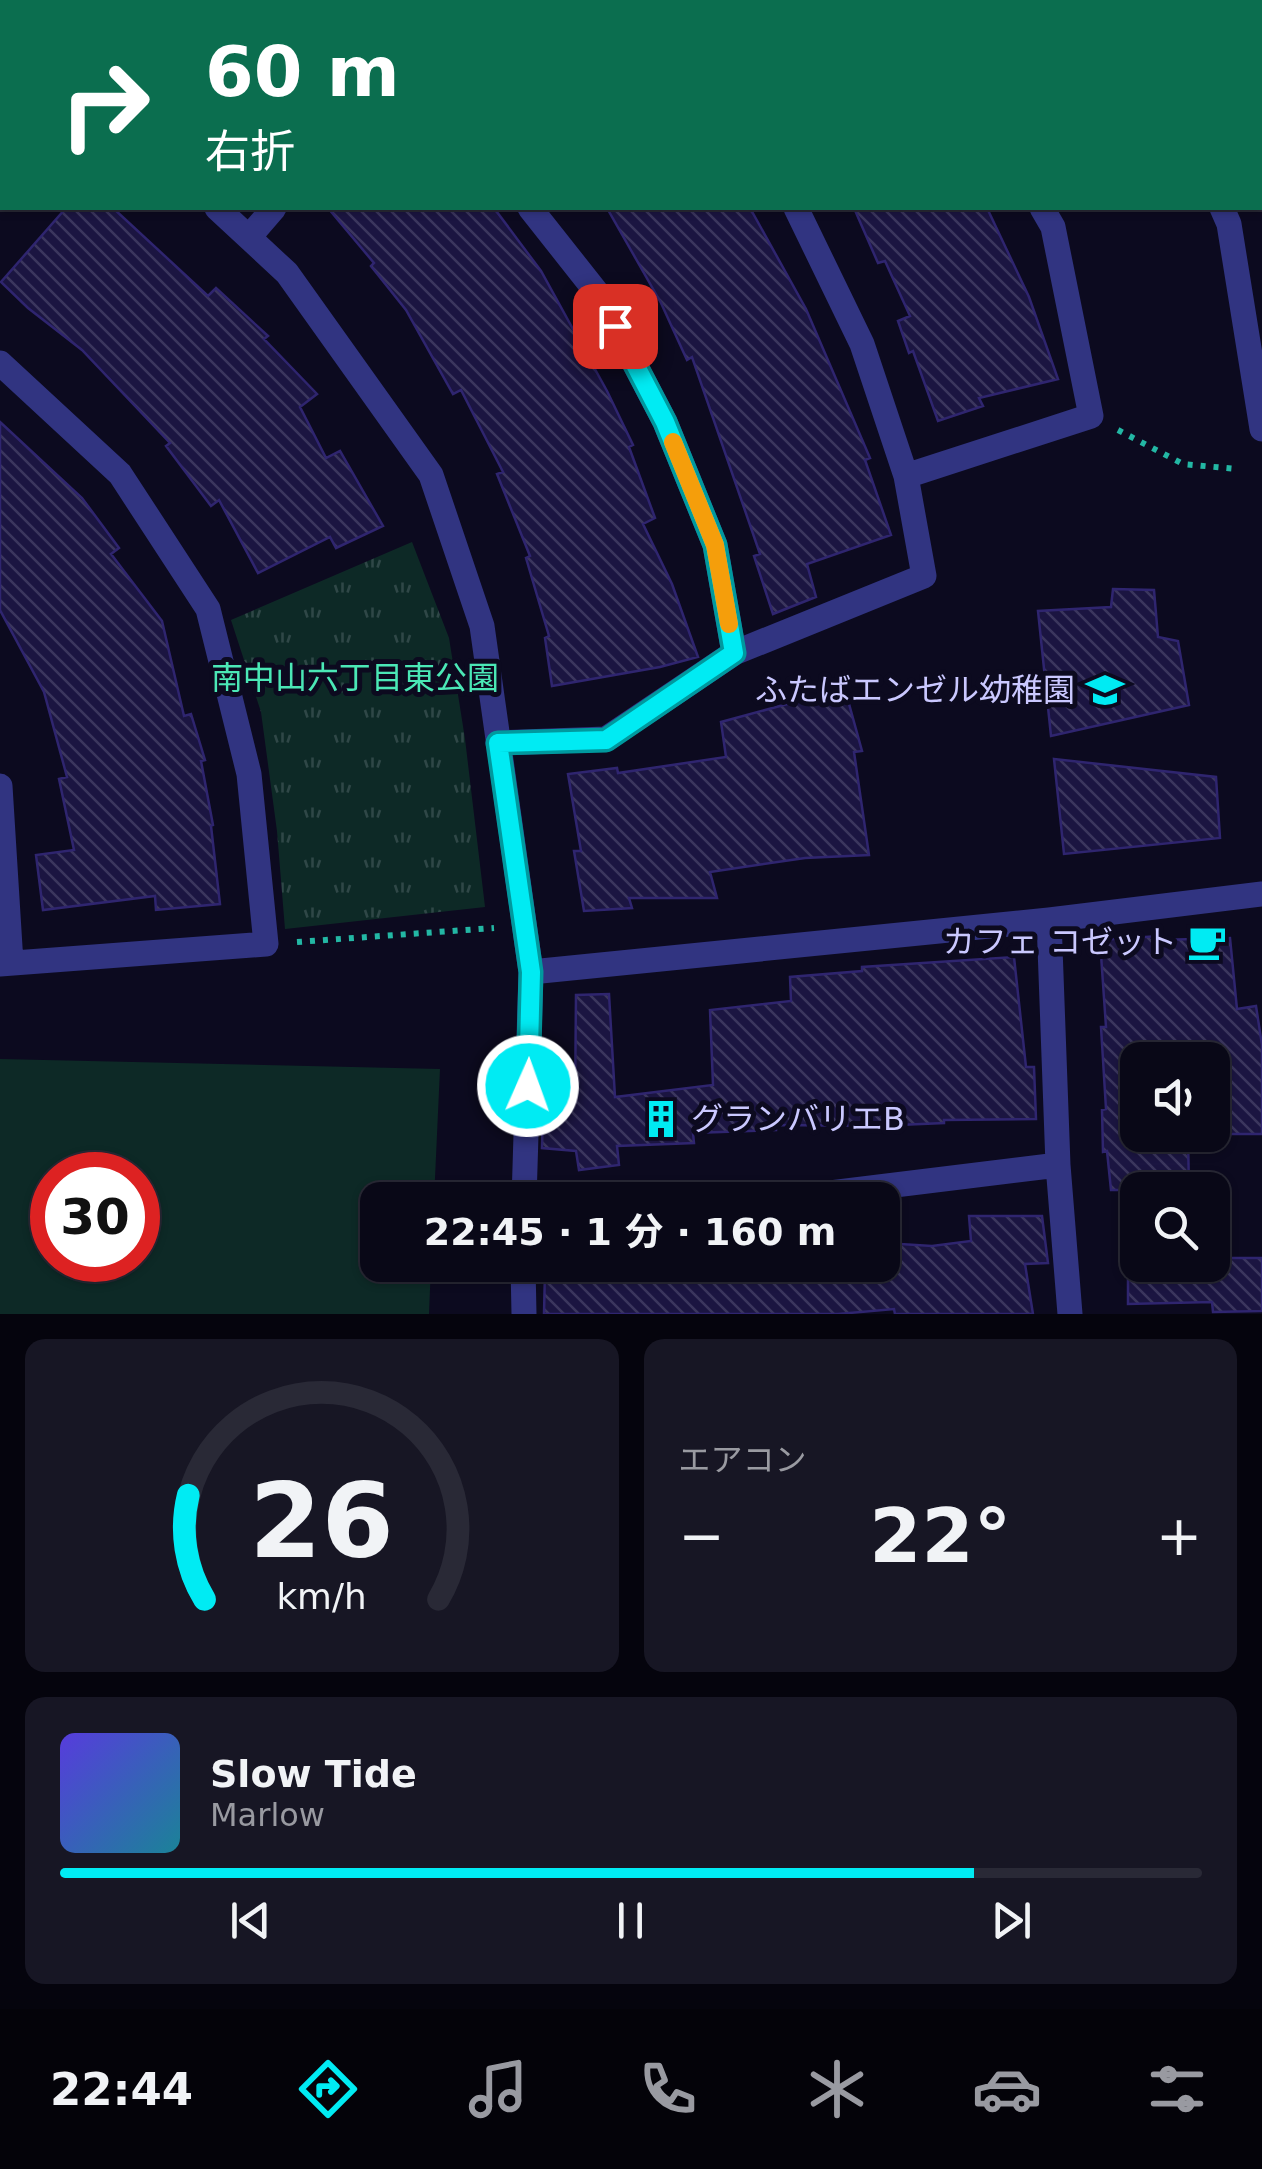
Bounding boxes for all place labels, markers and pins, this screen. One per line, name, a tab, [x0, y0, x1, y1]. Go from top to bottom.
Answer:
pin	[573, 284, 658, 369]
school or university icon: ふたばエンゼル幼稚園	[1084, 669, 1126, 711]
place label: ふたばエンゼル幼稚園	[755, 671, 1075, 709]
cafe icon: カフェ コゼット	[1186, 921, 1228, 963]
place label: カフェ コゼット	[943, 923, 1177, 961]
building icon: グランバリエB	[640, 1098, 682, 1140]
place label: グランバリエB	[691, 1100, 905, 1138]

